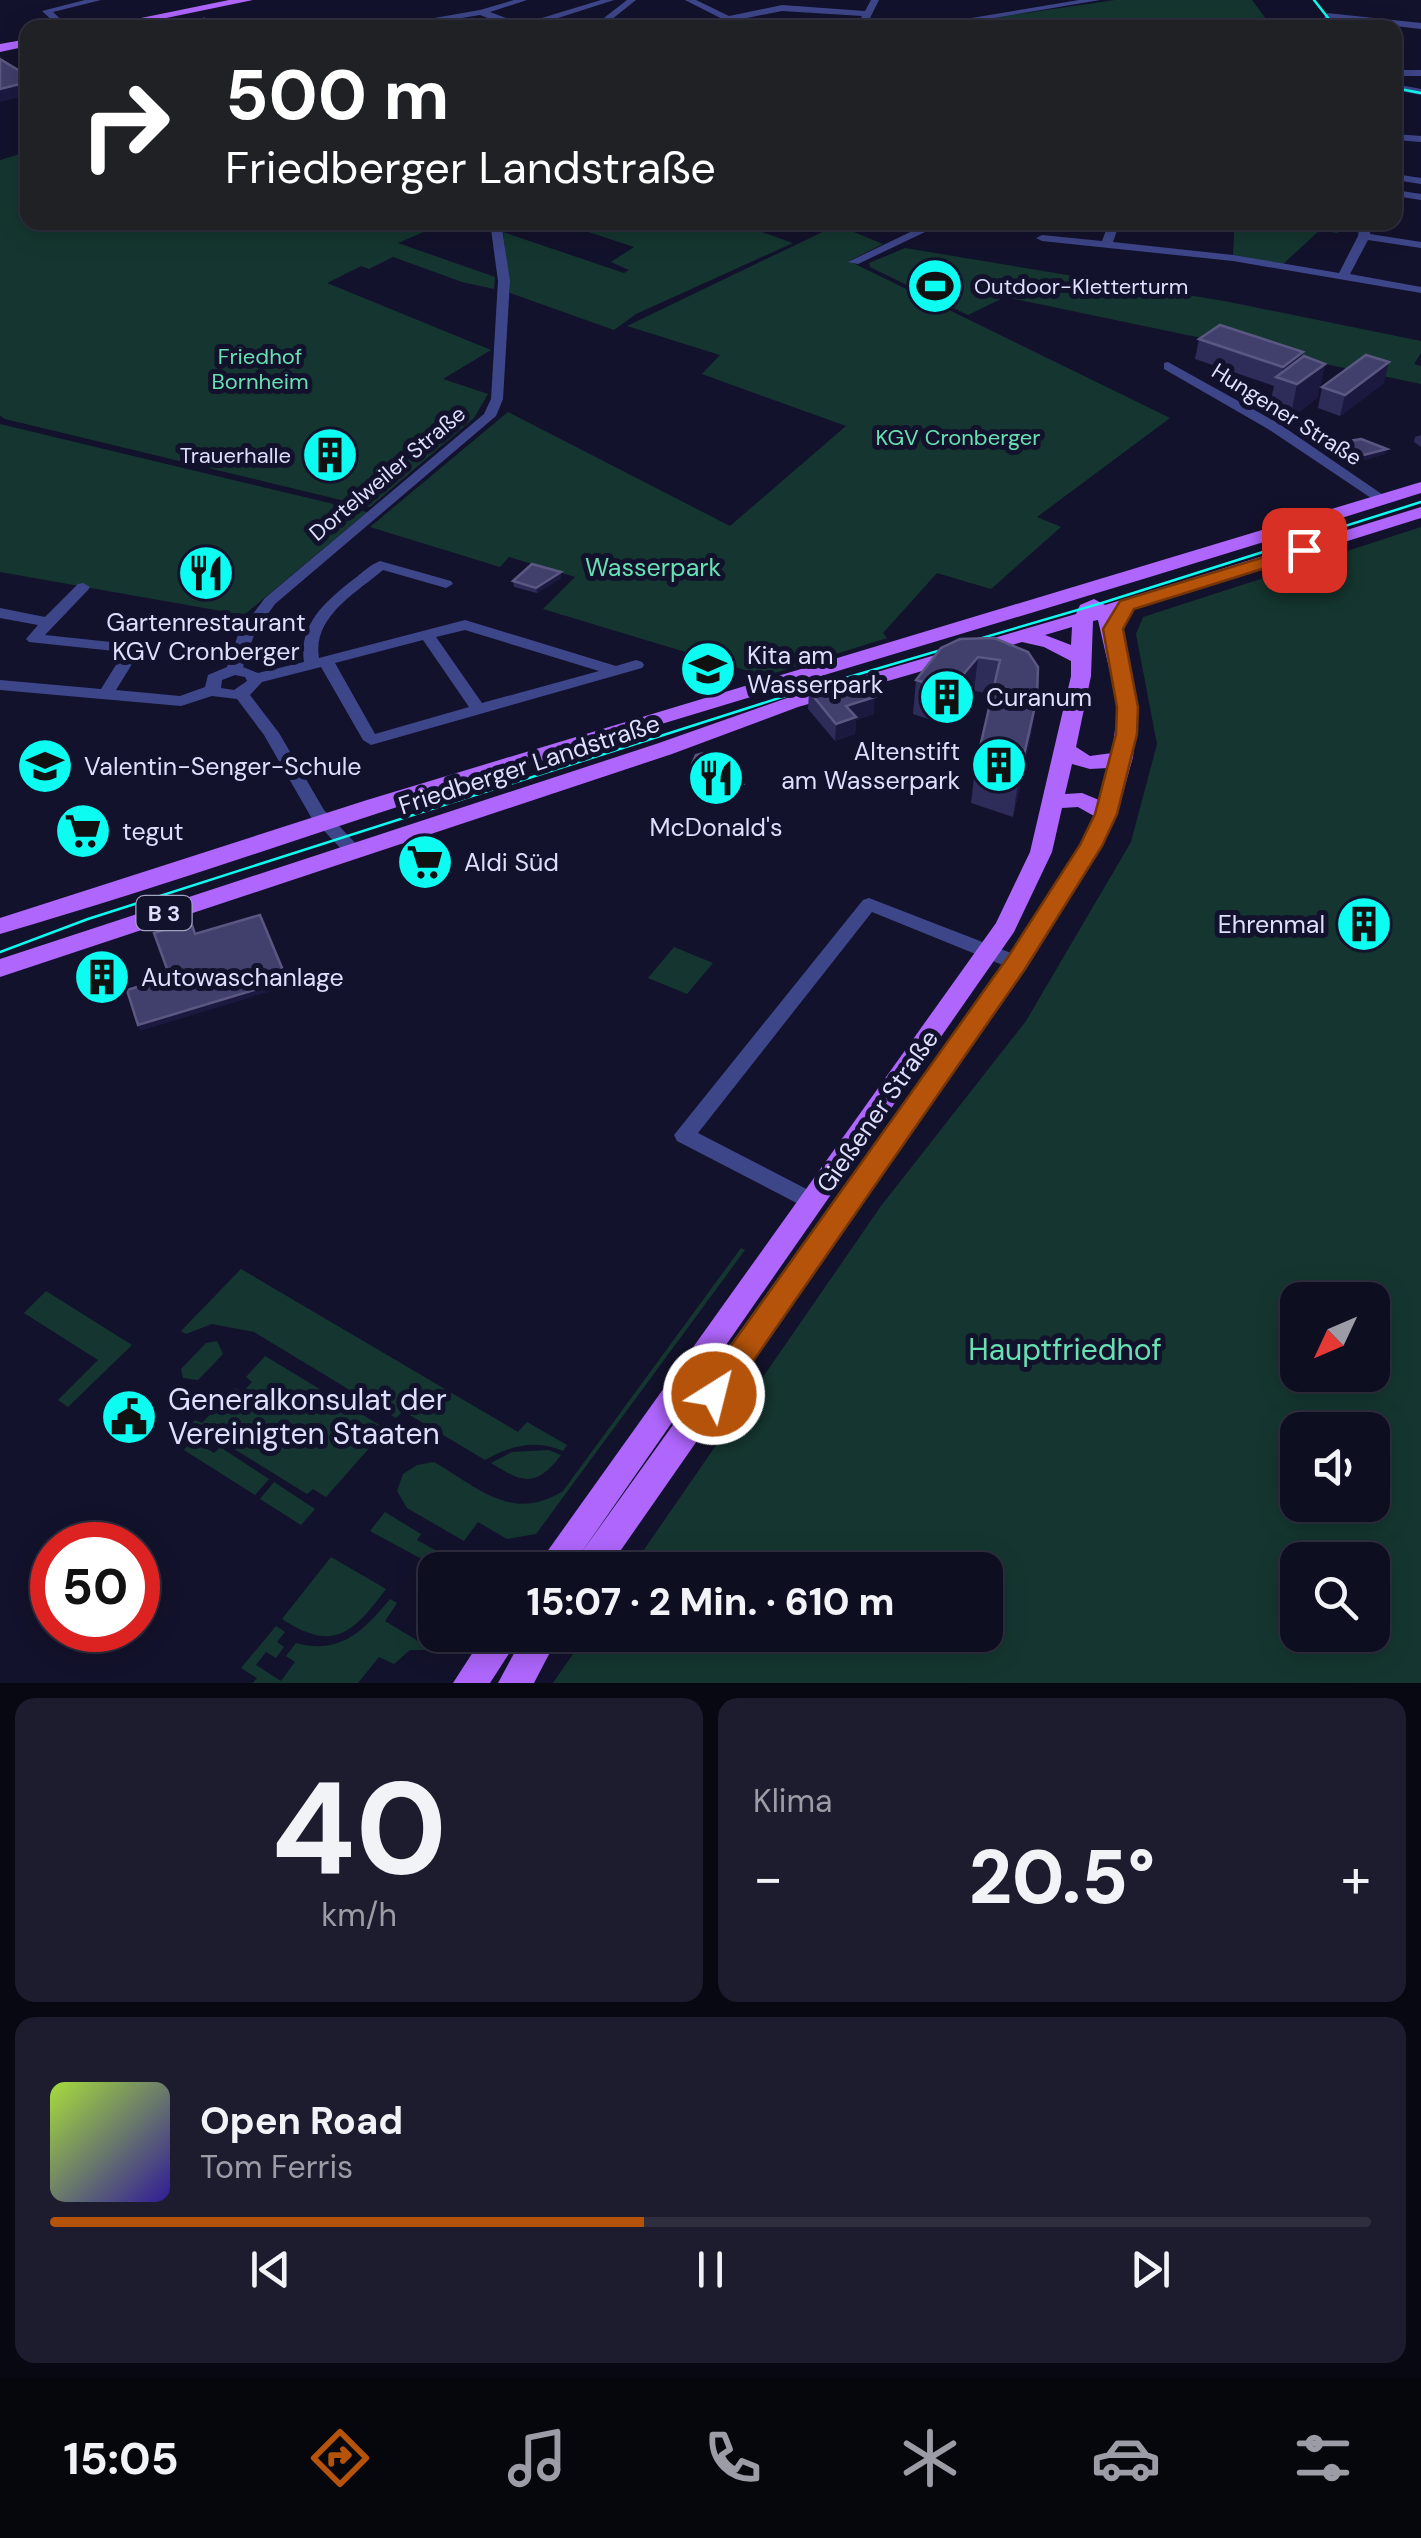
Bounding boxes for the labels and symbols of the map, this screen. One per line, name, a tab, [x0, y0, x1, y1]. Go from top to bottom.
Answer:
sports icon: Outdoor-Kletterturm	[905, 256, 965, 316]
place label: Outdoor-Kletterturm	[974, 272, 1188, 301]
park label: Friedhof Bornheim	[211, 342, 309, 396]
street label: Hungener Straße	[1206, 357, 1367, 472]
street label: Dortelweiler Straße	[303, 399, 472, 547]
park label: KGV Cronberger	[876, 423, 1040, 452]
building icon: Trauerhalle	[300, 425, 360, 485]
place label: Trauerhalle	[180, 441, 291, 470]
pin	[1262, 508, 1347, 593]
restaurant icon: Gartenrestaurant KGV Cronberger	[176, 543, 236, 603]
park label: Wasserpark	[585, 551, 722, 584]
place label: Gartenrestaurant KGV Cronberger	[106, 606, 306, 668]
school or university icon: Kita am Wasserpark	[678, 639, 738, 699]
place label: Kita am Wasserpark	[747, 639, 884, 701]
building icon: Curanum	[917, 667, 977, 727]
place label: Curanum	[986, 681, 1092, 714]
street label: Friedberger Landstraße	[394, 707, 664, 822]
place label: Altenstift am Wasserpark	[781, 735, 960, 797]
building icon: Altenstift am Wasserpark	[969, 735, 1029, 795]
school or university icon: Valentin-Senger-Schule	[15, 736, 75, 796]
restaurant icon: McDonald's	[686, 748, 746, 808]
place label: Valentin-Senger-Schule	[84, 750, 361, 783]
supermarket icon: tegut	[53, 801, 113, 861]
place label: McDonald's	[649, 811, 783, 844]
place label: tegut	[122, 815, 184, 848]
supermarket icon: Aldi Süd	[395, 832, 455, 892]
place label: Aldi Süd	[464, 846, 559, 879]
building icon: Ehrenmal	[1334, 894, 1394, 954]
road number: B 3	[136, 896, 192, 930]
place label: Ehrenmal	[1218, 908, 1325, 941]
building icon: Autowaschanlage	[72, 947, 132, 1007]
place label: Autowaschanlage	[141, 961, 344, 994]
street label: Gießener Straße	[809, 1023, 946, 1199]
north arrow	[1280, 1282, 1390, 1392]
park label: Hauptfriedhof	[968, 1330, 1162, 1369]
position arrow	[662, 1342, 766, 1446]
place label: Generalkonsulat der Vereinigten Staaten	[168, 1380, 447, 1453]
public building icon: Generalkonsulat der Vereinigten Staaten	[99, 1387, 159, 1447]
speed limit sign: 50	[30, 1522, 160, 1652]

